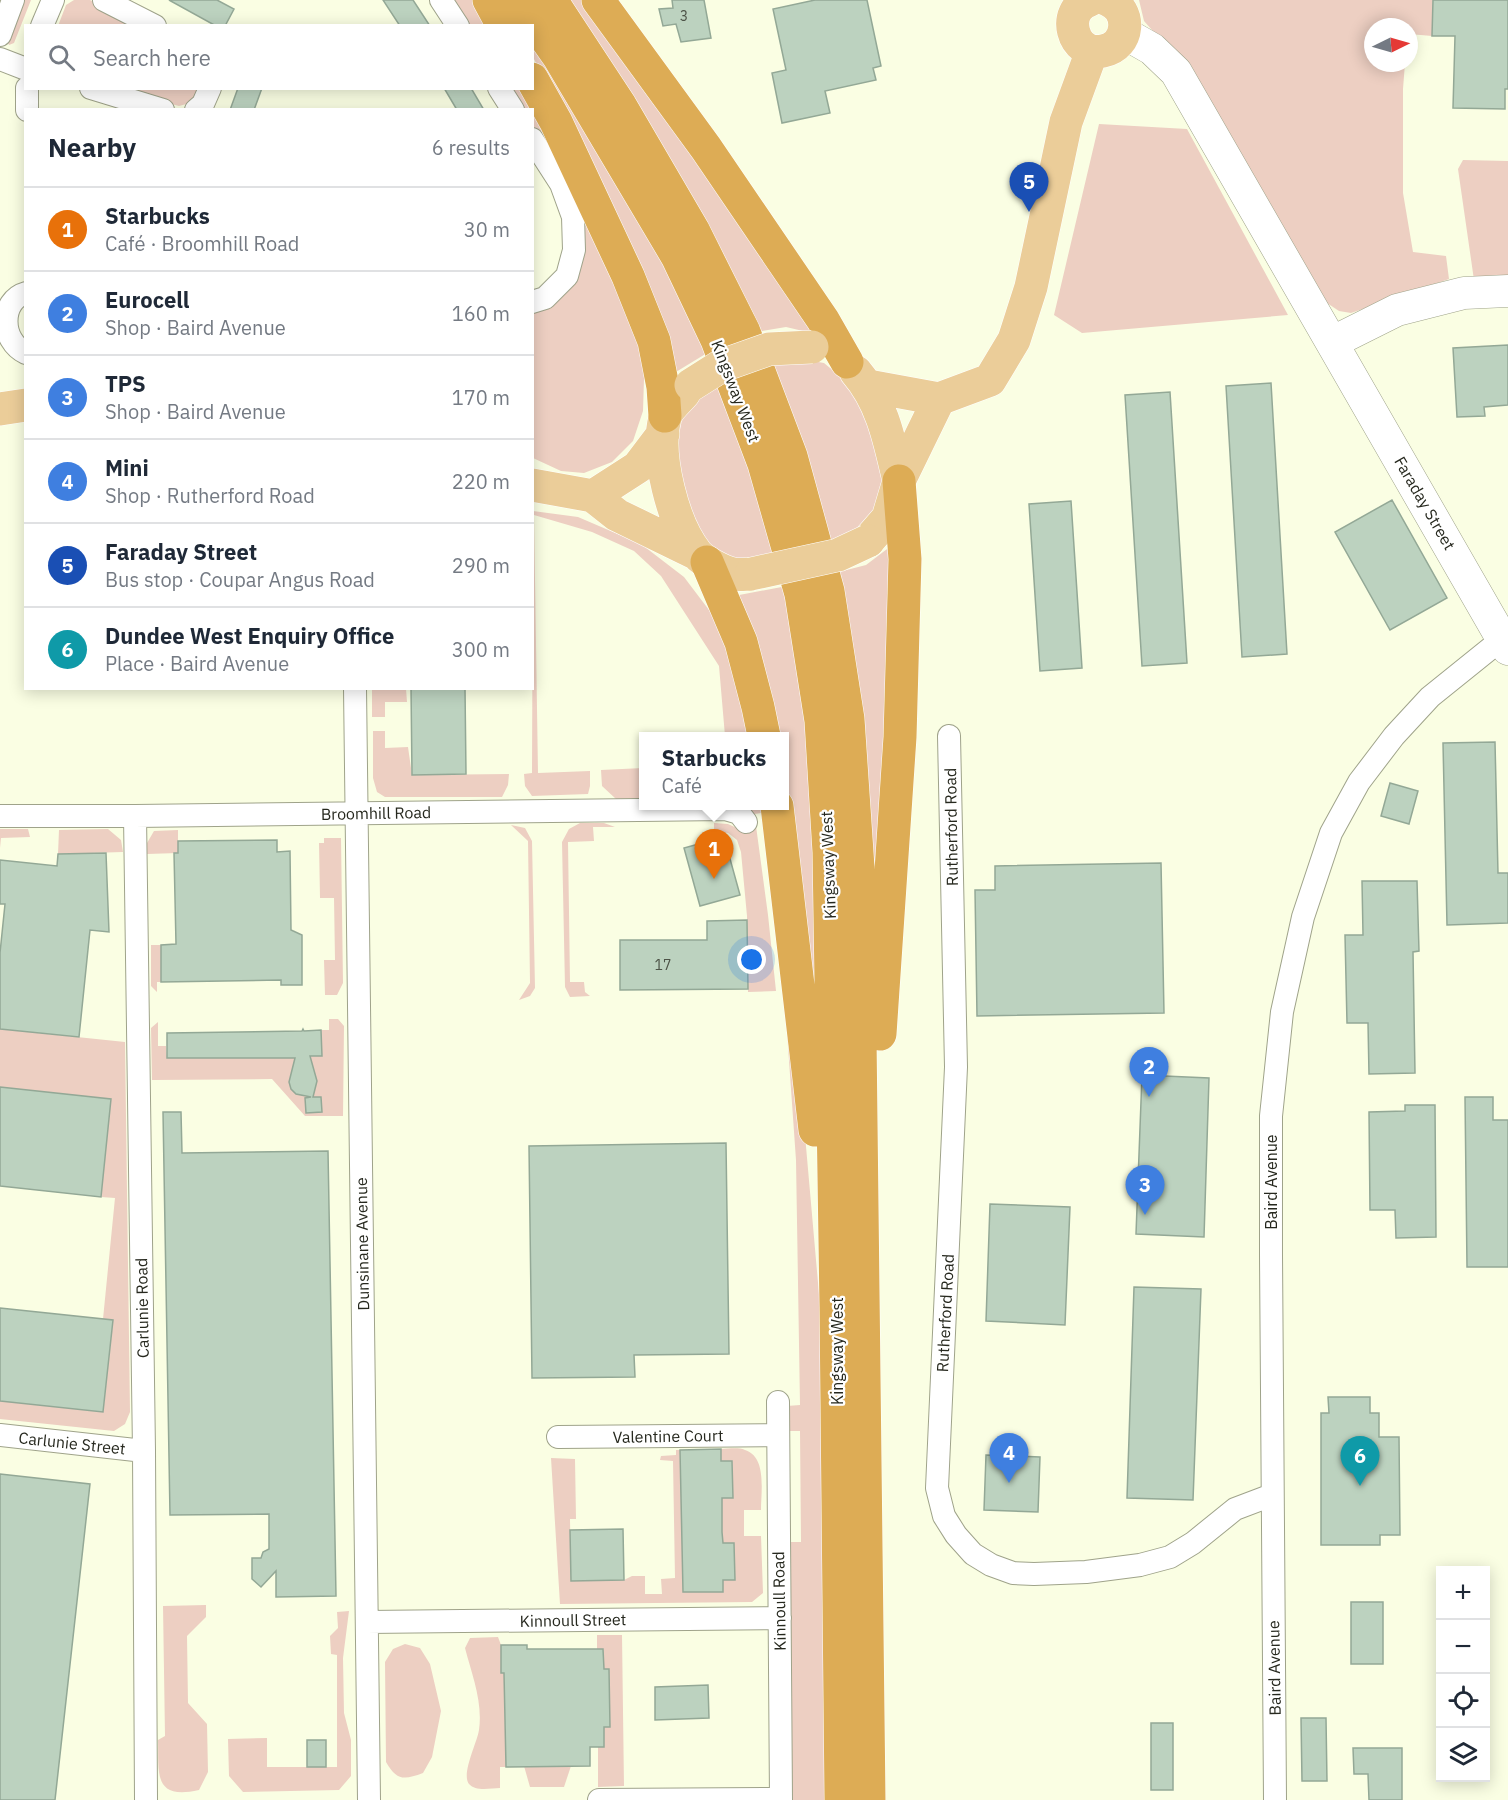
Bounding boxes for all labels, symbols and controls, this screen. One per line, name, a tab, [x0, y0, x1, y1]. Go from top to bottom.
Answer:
house number: 3	[680, 7, 688, 25]
north arrow	[1364, 18, 1418, 72]
search box	[24, 24, 534, 90]
icon: search	[45, 41, 78, 74]
text: Search here	[93, 43, 211, 72]
text: Nearby	[48, 130, 136, 164]
text: 6 results	[432, 134, 510, 161]
pin: 5	[1010, 162, 1048, 212]
text: Starbucks	[105, 201, 210, 230]
text: 1	[62, 216, 74, 243]
text: 30 m	[464, 216, 510, 243]
text: Café · Broomhill Road	[105, 230, 299, 257]
text: Eurocell	[105, 285, 189, 314]
text: 2	[62, 300, 74, 327]
text: 160 m	[452, 300, 510, 327]
text: Shop · Baird Avenue	[105, 314, 286, 341]
street label: Kingsway West	[707, 337, 765, 445]
text: TPS	[105, 369, 146, 398]
text: 3	[62, 384, 74, 411]
text: 170 m	[452, 384, 510, 411]
text: Shop · Baird Avenue	[105, 398, 286, 425]
text: Mini	[105, 453, 149, 482]
street label: Faraday Street	[1390, 453, 1460, 553]
text: 4	[62, 468, 74, 495]
text: 220 m	[452, 468, 510, 495]
text: Shop · Rutherford Road	[105, 482, 315, 509]
text: Faraday Street	[105, 537, 257, 566]
text: 5	[62, 552, 74, 579]
text: 290 m	[452, 552, 510, 579]
text: Bus stop · Coupar Angus Road	[105, 566, 375, 593]
text: Dundee West Enquiry Office	[105, 621, 394, 650]
text: 6	[62, 636, 74, 663]
text: 300 m	[452, 636, 510, 663]
text: Place · Baird Avenue	[105, 650, 289, 677]
popup	[639, 732, 789, 810]
text: Starbucks	[662, 743, 766, 772]
street label: Rutherford Road	[940, 768, 962, 886]
text: Café	[662, 772, 702, 799]
street label: Broomhill Road	[321, 802, 431, 824]
street label: Kingsway West	[816, 811, 840, 919]
pin: 1	[694, 830, 734, 879]
your location	[737, 945, 766, 974]
house number: 17	[655, 956, 671, 974]
pin: 2	[1130, 1048, 1168, 1097]
street label: Baird Avenue	[1261, 1134, 1281, 1230]
pin: 3	[1126, 1166, 1164, 1215]
street label: Dunsinane Avenue	[351, 1177, 373, 1311]
street label: Rutherford Road	[932, 1253, 958, 1373]
street label: Carlunie Road	[131, 1258, 153, 1358]
street label: Kingsway West	[827, 1297, 847, 1405]
street label: Valentine Court	[612, 1425, 724, 1447]
street label: Carlunie Street	[18, 1427, 126, 1459]
pin: 4	[990, 1434, 1028, 1483]
pin: 6	[1340, 1436, 1380, 1486]
street label: Kinnoull Road	[768, 1551, 790, 1651]
map controls	[1436, 1566, 1490, 1782]
button: +	[1436, 1566, 1490, 1620]
street label: Kinnoull Street	[520, 1609, 626, 1631]
street label: Baird Avenue	[1263, 1620, 1285, 1716]
button: −	[1436, 1620, 1490, 1674]
button: locate	[1436, 1674, 1490, 1728]
button: layers	[1436, 1728, 1490, 1782]

